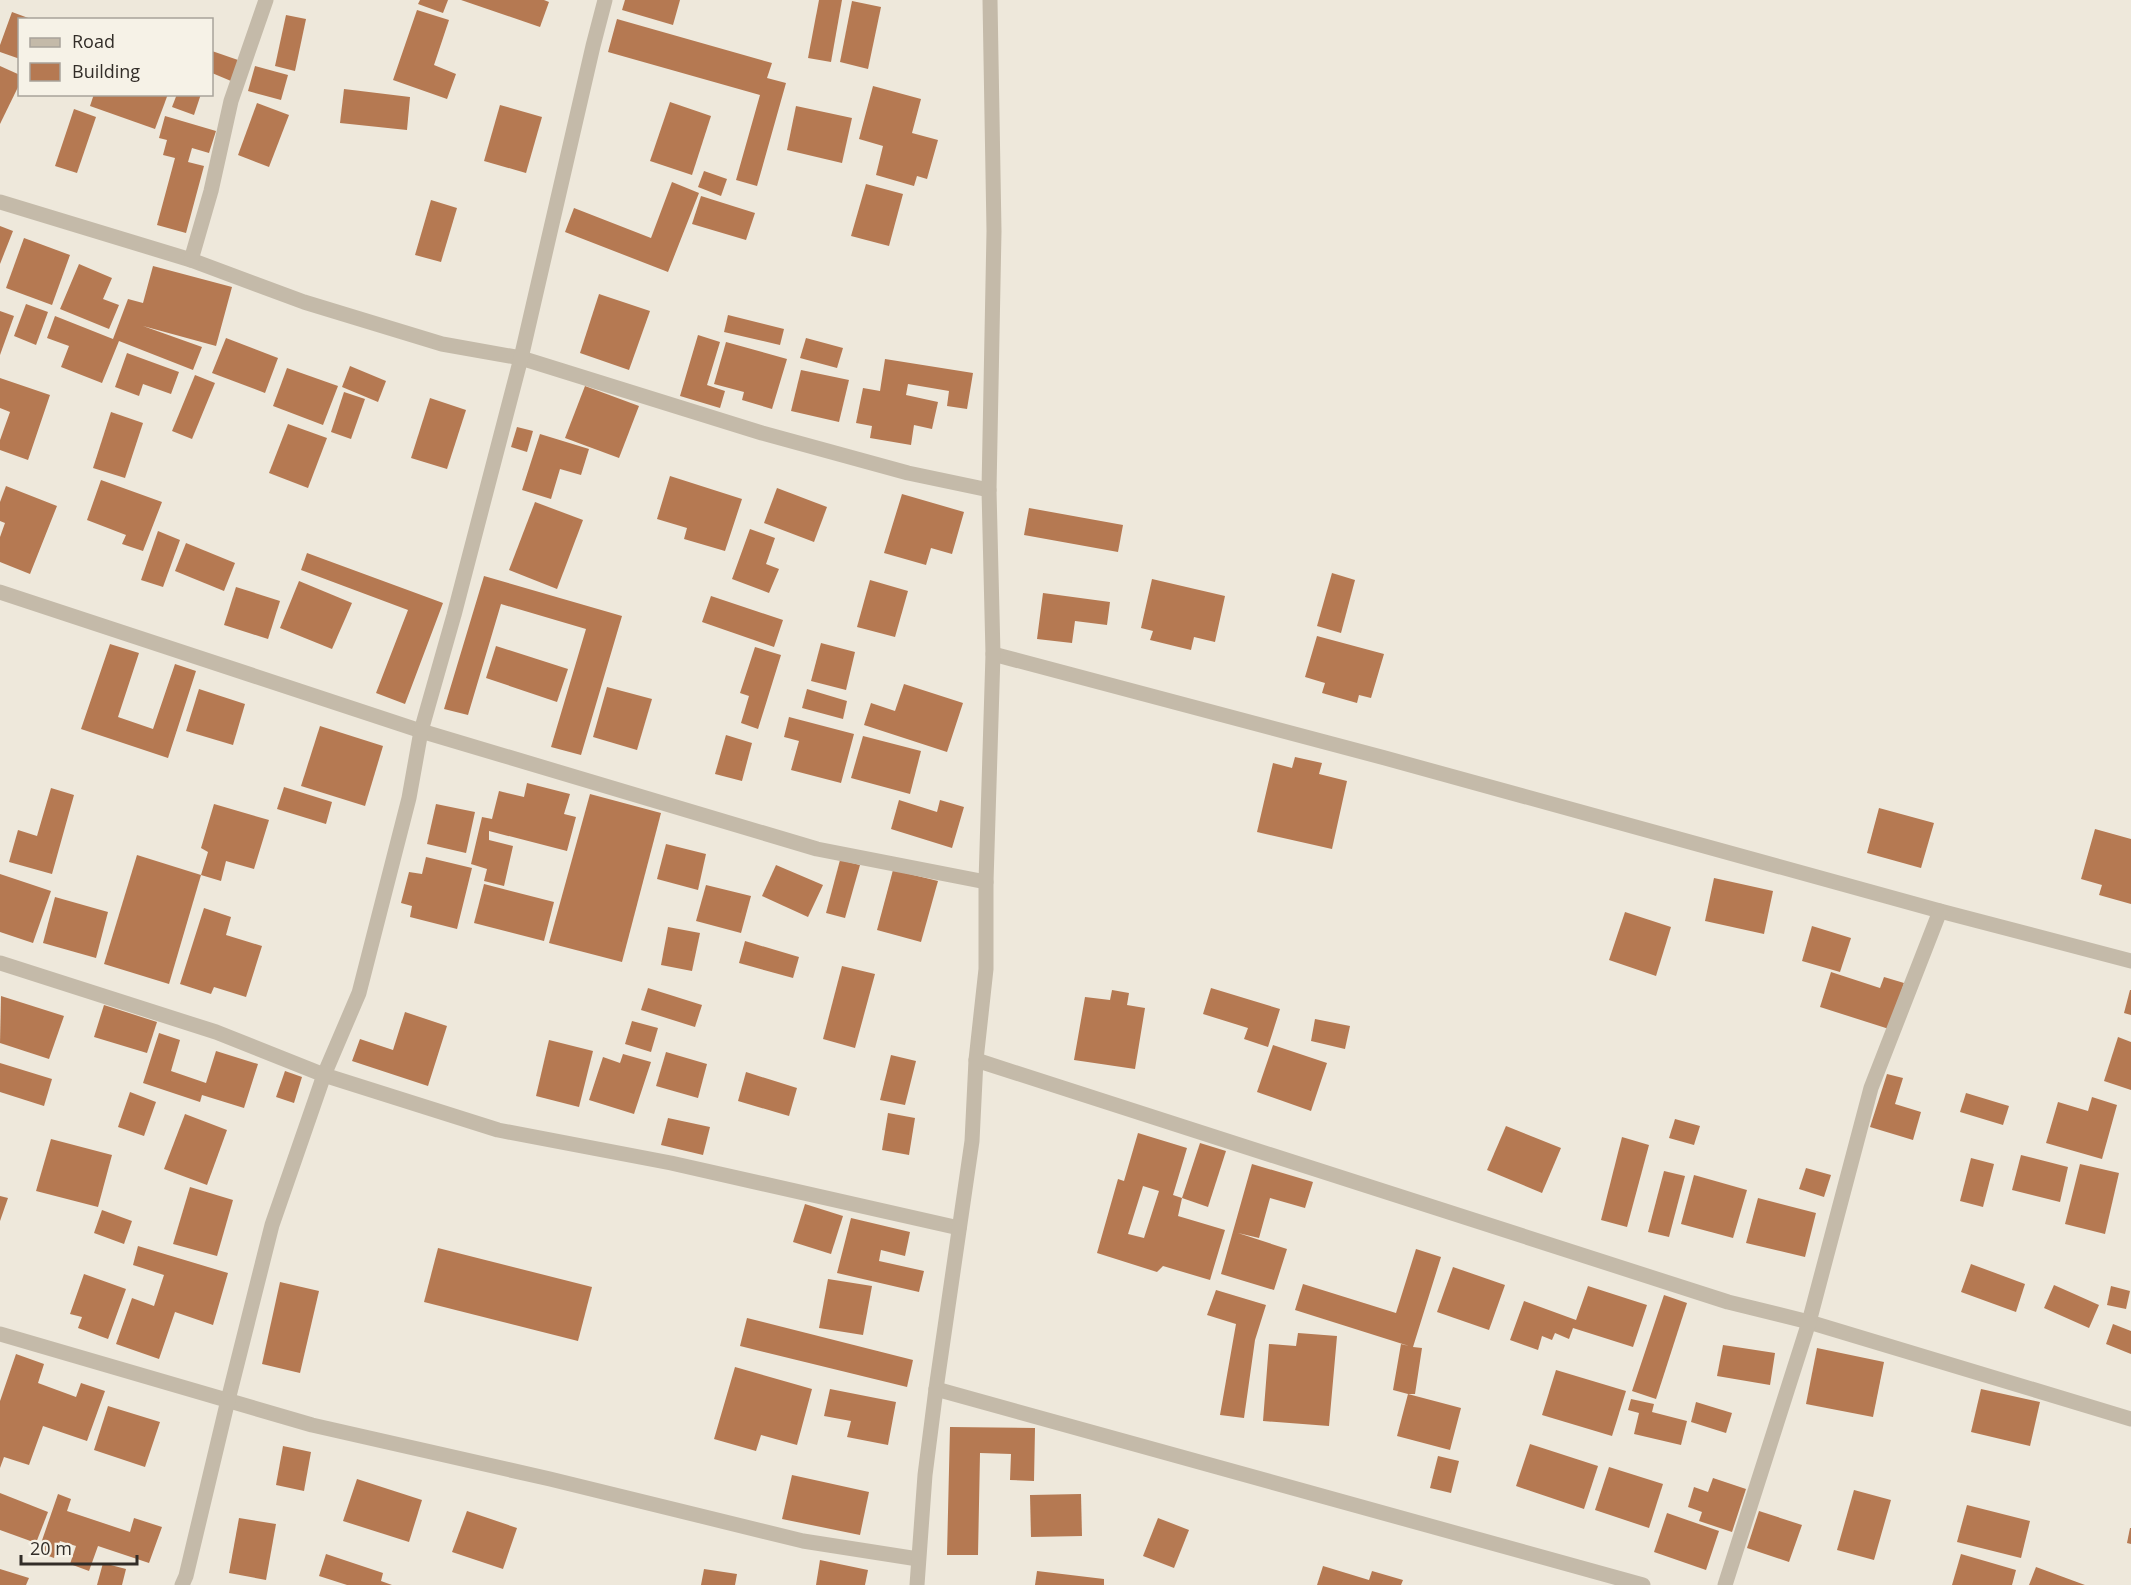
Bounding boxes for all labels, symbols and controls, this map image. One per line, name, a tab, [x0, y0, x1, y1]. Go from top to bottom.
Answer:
legend	[18, 18, 213, 96]
text: Road	[72, 29, 115, 53]
text: Building	[72, 59, 140, 83]
scale bar	[21, 1528, 136, 1566]
text: 20 m	[30, 1536, 72, 1560]

